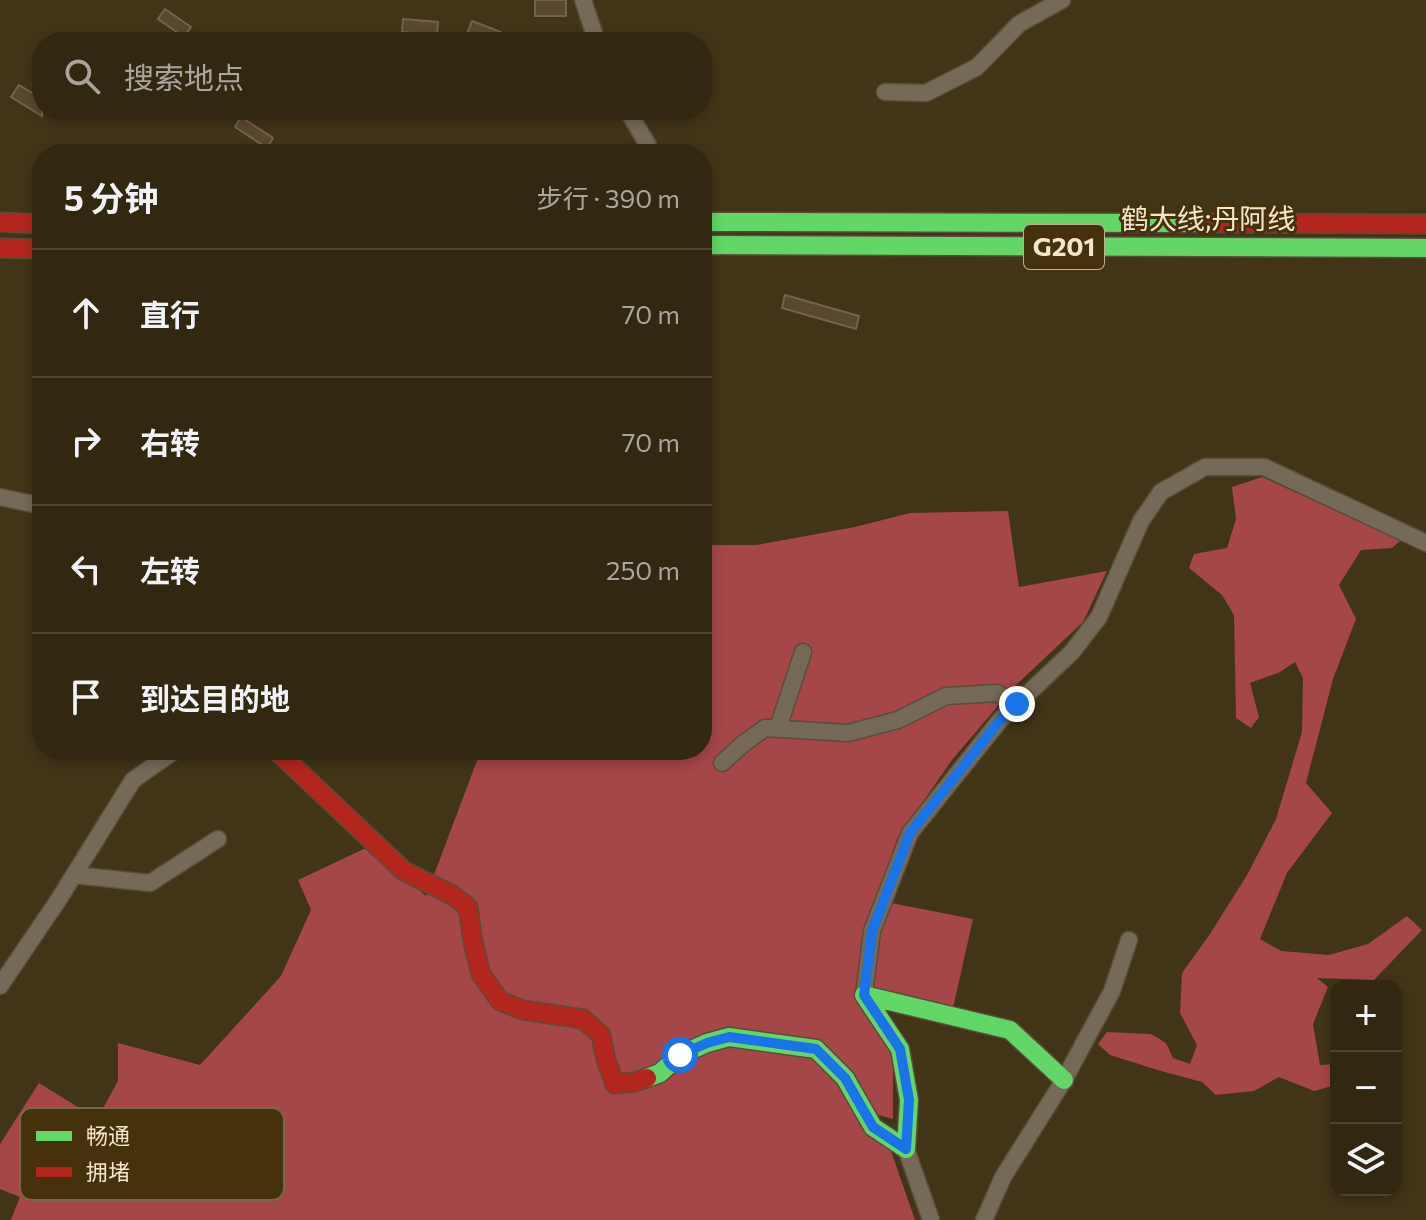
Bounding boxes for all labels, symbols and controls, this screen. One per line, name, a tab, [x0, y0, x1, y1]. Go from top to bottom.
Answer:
search box	[32, 32, 712, 120]
icon: search	[60, 54, 104, 98]
text: 搜索地点	[124, 58, 244, 95]
text: 5 分钟	[64, 176, 158, 218]
text: 步行 · 390 m	[537, 182, 680, 213]
street label: 鹤大线;丹阿线	[1121, 201, 1295, 235]
road number: G201	[1024, 225, 1104, 269]
icon: ahead	[64, 291, 108, 335]
text: 直行	[140, 295, 200, 332]
text: 70 m	[622, 298, 680, 329]
icon: right	[64, 419, 108, 463]
text: 右转	[140, 423, 200, 460]
text: 70 m	[622, 426, 680, 457]
icon: left	[64, 547, 108, 591]
text: 左转	[140, 551, 200, 588]
text: 250 m	[606, 554, 680, 585]
icon: arrive	[64, 675, 108, 719]
text: 到达目的地	[140, 679, 290, 716]
route end	[999, 686, 1035, 722]
map controls	[1330, 980, 1402, 1196]
button: +	[1330, 980, 1402, 1052]
route start	[662, 1037, 698, 1073]
button: −	[1330, 1052, 1402, 1124]
legend	[20, 1108, 284, 1200]
text: 畅通	[86, 1122, 130, 1149]
button: layers	[1330, 1124, 1402, 1196]
text: 拥堵	[86, 1158, 130, 1185]

